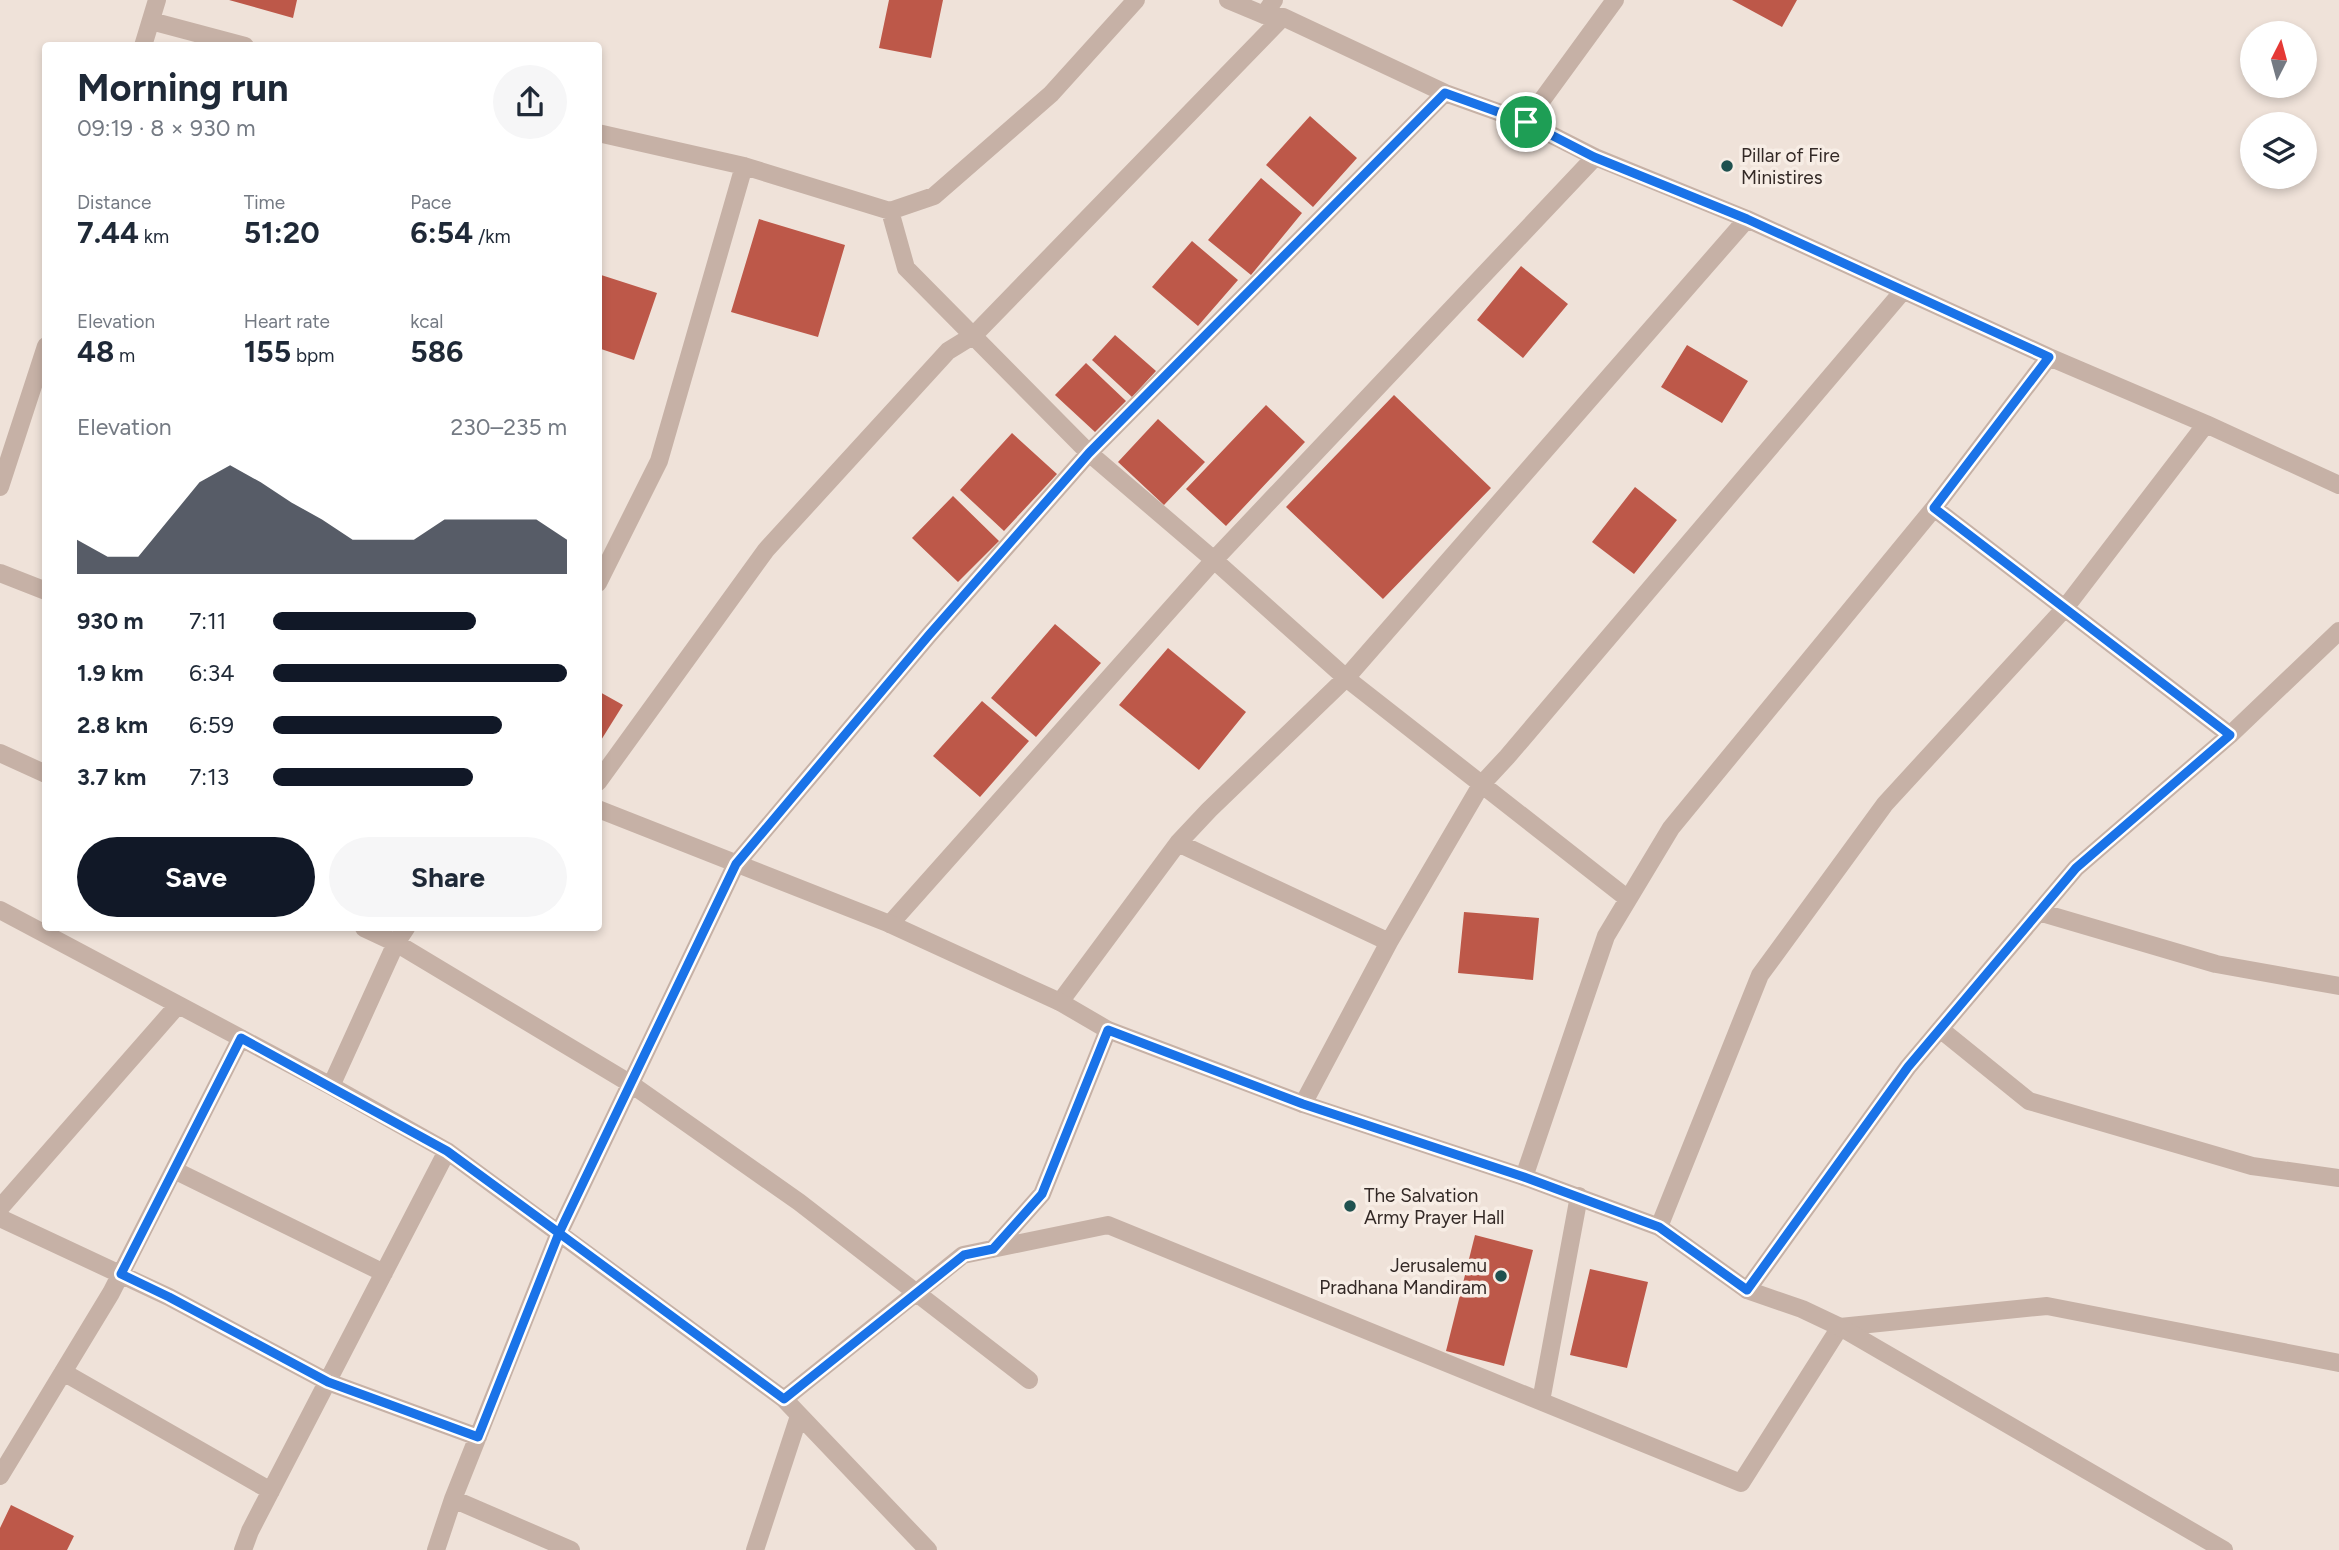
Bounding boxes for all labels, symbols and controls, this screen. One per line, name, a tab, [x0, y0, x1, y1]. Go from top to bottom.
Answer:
north arrow	[2240, 21, 2317, 98]
map controls	[2240, 21, 2317, 189]
text: Morning run	[77, 65, 289, 111]
button: share	[493, 65, 567, 139]
pin	[1496, 92, 1556, 152]
icon: arrive	[1507, 103, 1545, 141]
button: layers	[2240, 112, 2317, 189]
text: 09:19 · 8 × 930 m	[77, 114, 256, 142]
place label: Pillar of Fire Ministires	[1741, 144, 1840, 189]
marker: Pillar of Fire Ministires	[1719, 158, 1735, 174]
text: Distance	[77, 191, 151, 214]
text: Time	[244, 191, 285, 214]
text: Pace	[410, 191, 451, 214]
text: 7.44	[77, 214, 139, 251]
text: 51:20	[244, 214, 320, 251]
text: 6:54	[410, 214, 473, 251]
text: km	[139, 225, 169, 248]
text: /km	[473, 225, 511, 248]
text: Elevation	[77, 310, 155, 333]
text: Heart rate	[244, 310, 330, 333]
text: kcal	[410, 310, 444, 333]
text: 48	[77, 333, 114, 370]
text: 155	[244, 333, 291, 370]
text: 586	[410, 333, 464, 370]
text: m	[114, 344, 135, 367]
text: bpm	[291, 344, 334, 367]
text: Elevation	[77, 413, 172, 441]
text: 230–235 m	[450, 413, 567, 441]
text: 930 m	[77, 607, 144, 635]
text: 7:11	[189, 607, 226, 635]
text: 1.9 km	[77, 659, 144, 687]
text: 6:34	[189, 659, 235, 687]
text: 2.8 km	[77, 711, 148, 739]
text: 6:59	[189, 711, 234, 739]
text: 3.7 km	[77, 763, 146, 791]
text: 7:13	[189, 763, 229, 791]
button: Save	[77, 837, 315, 917]
button: Share	[329, 837, 567, 917]
place label: The Salvation Army Prayer Hall	[1364, 1184, 1504, 1229]
marker: The Salvation Army Prayer Hall	[1342, 1198, 1358, 1214]
place label: Jerusalemu Pradhana Mandiram	[1319, 1254, 1487, 1299]
marker: Jerusalemu Pradhana Mandiram	[1493, 1268, 1509, 1284]

